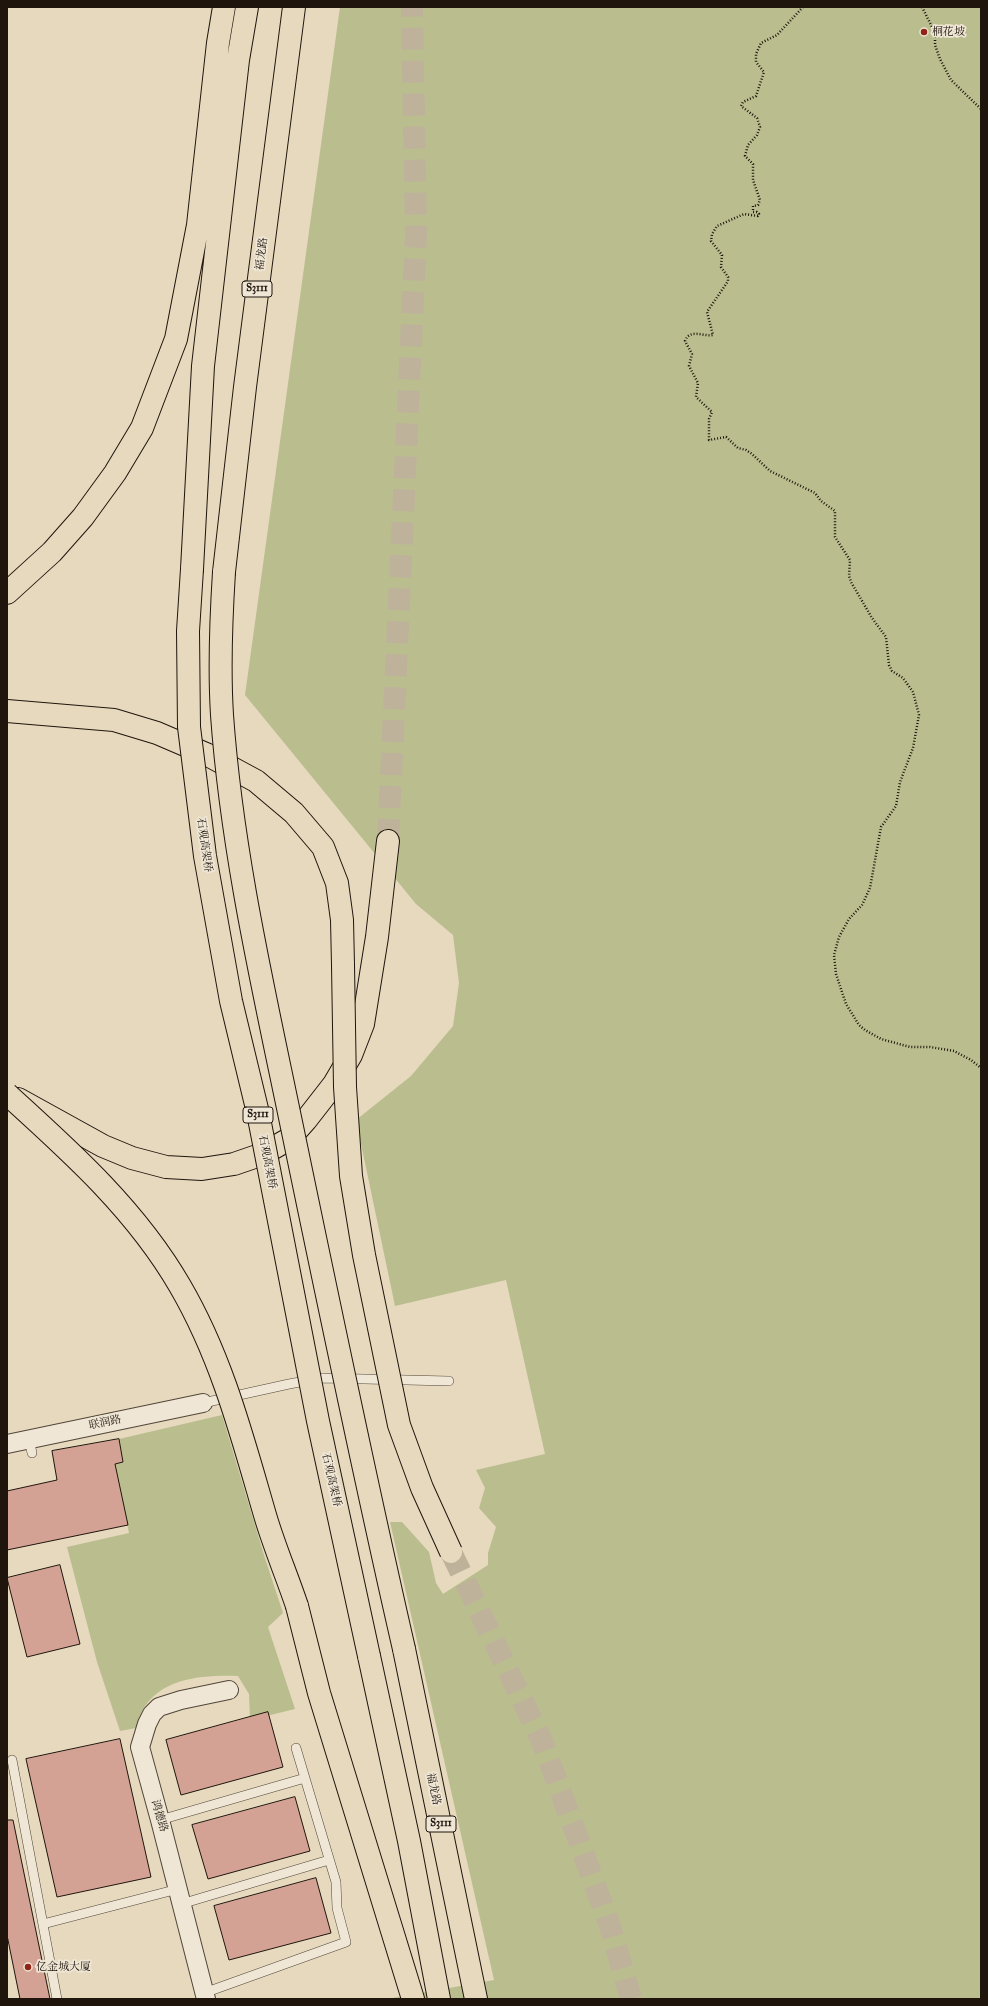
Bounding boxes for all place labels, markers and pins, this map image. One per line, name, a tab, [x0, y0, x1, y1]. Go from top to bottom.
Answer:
place label: 桐花坡	[932, 25, 965, 39]
marker: 桐花坡	[919, 27, 929, 37]
place label: 亿金城大厦	[36, 1960, 91, 1974]
marker: 亿金城大厦	[23, 1962, 33, 1972]

